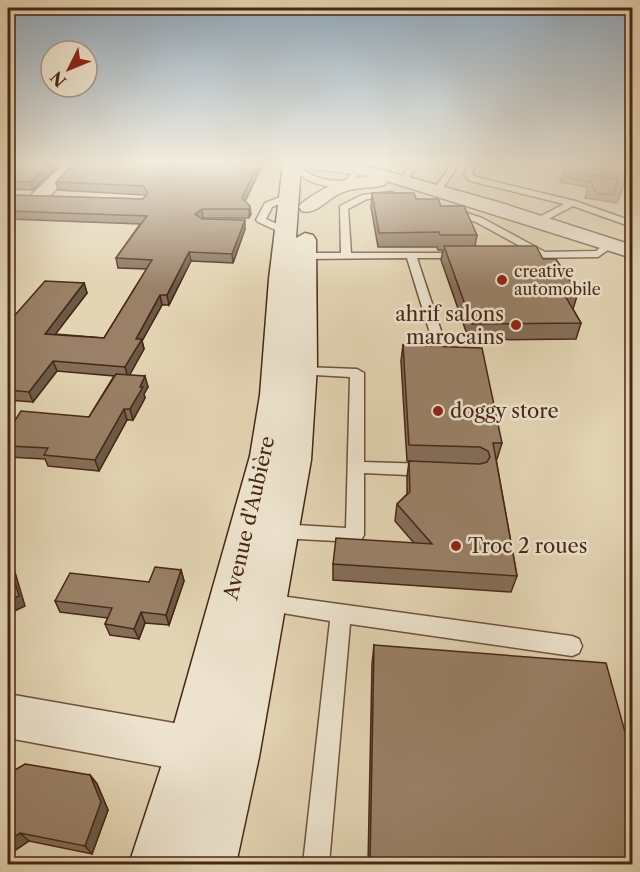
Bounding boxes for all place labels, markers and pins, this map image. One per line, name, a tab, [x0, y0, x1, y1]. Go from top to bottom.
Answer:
place label: creative automobile	[514, 261, 601, 299]
marker: creative automobile	[495, 273, 509, 287]
place label: ahrif salons marocains	[395, 302, 504, 349]
marker: ahrif salons marocains	[509, 318, 523, 332]
place label: doggy store	[450, 399, 559, 423]
marker: doggy store	[431, 404, 445, 418]
place label: Troc 2 roues	[468, 534, 588, 558]
marker: Troc 2 roues	[449, 539, 463, 553]

